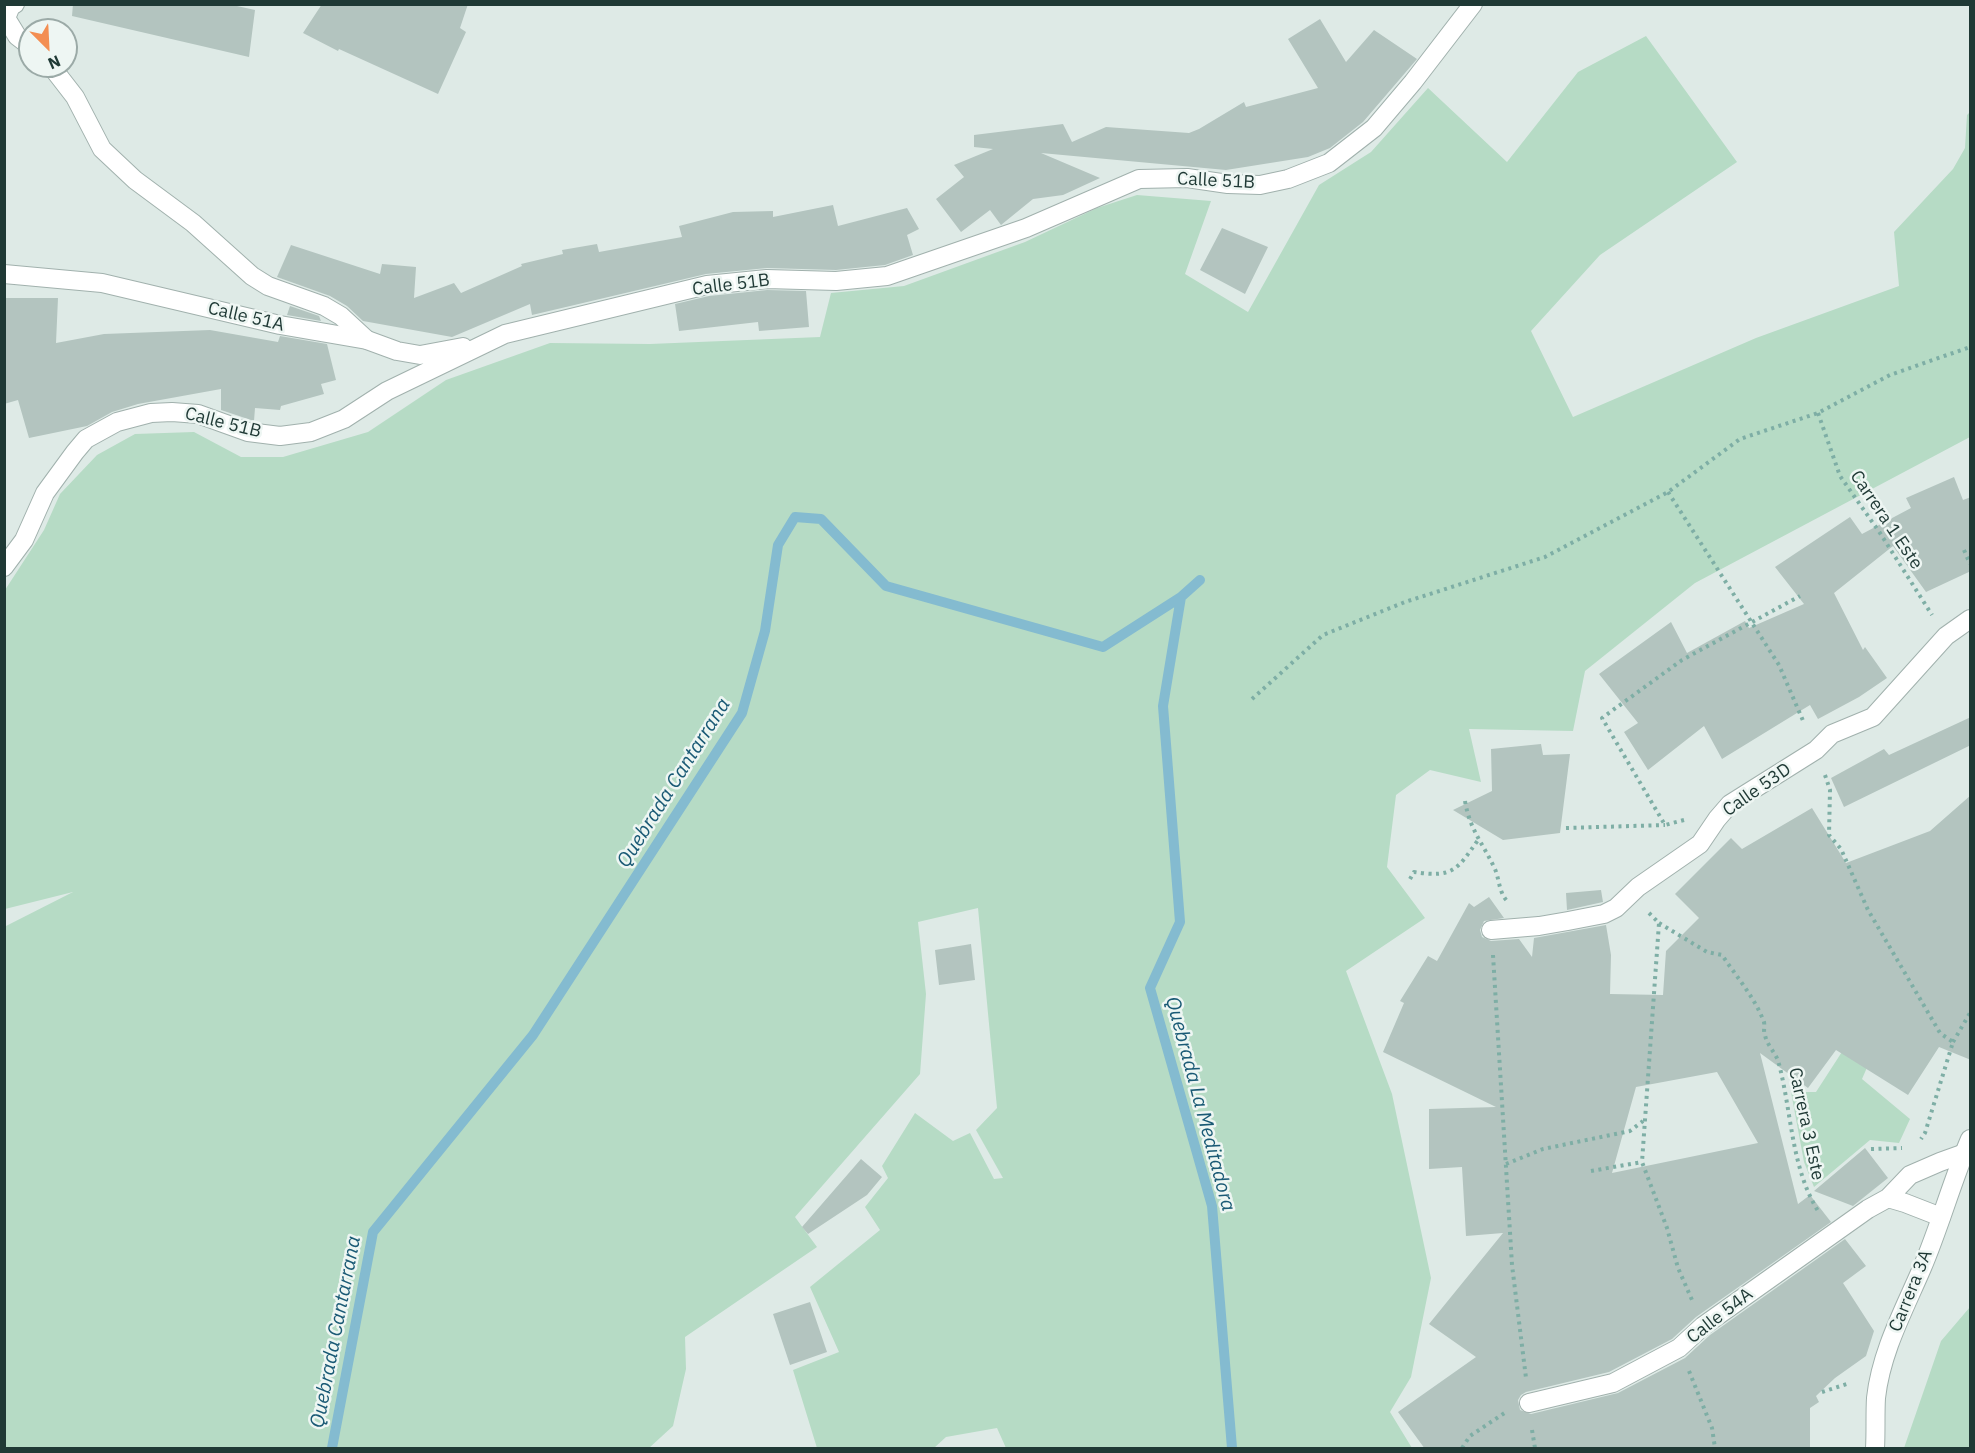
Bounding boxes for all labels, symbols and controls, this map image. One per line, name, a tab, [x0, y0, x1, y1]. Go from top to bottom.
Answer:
north arrow	[18, 18, 78, 78]
text: N	[45, 51, 64, 74]
street label: Calle 51B	[1177, 168, 1255, 194]
street label: Calle 51B	[691, 270, 771, 300]
street label: Calle 51A	[206, 298, 286, 336]
street label: Calle 51B	[183, 403, 263, 443]
street label: Carrera 1 Este	[1845, 466, 1927, 574]
water label: Quebrada Cantarrana	[612, 694, 736, 872]
street label: Calle 53D	[1719, 759, 1795, 821]
water label: Quebrada La Meditadora	[1160, 994, 1240, 1214]
street label: Carrera 3 Este	[1784, 1066, 1828, 1182]
water label: Quebrada Cantarrana	[306, 1234, 366, 1430]
street label: Carrera 3A	[1885, 1247, 1937, 1335]
street label: Calle 54A	[1683, 1284, 1757, 1348]

